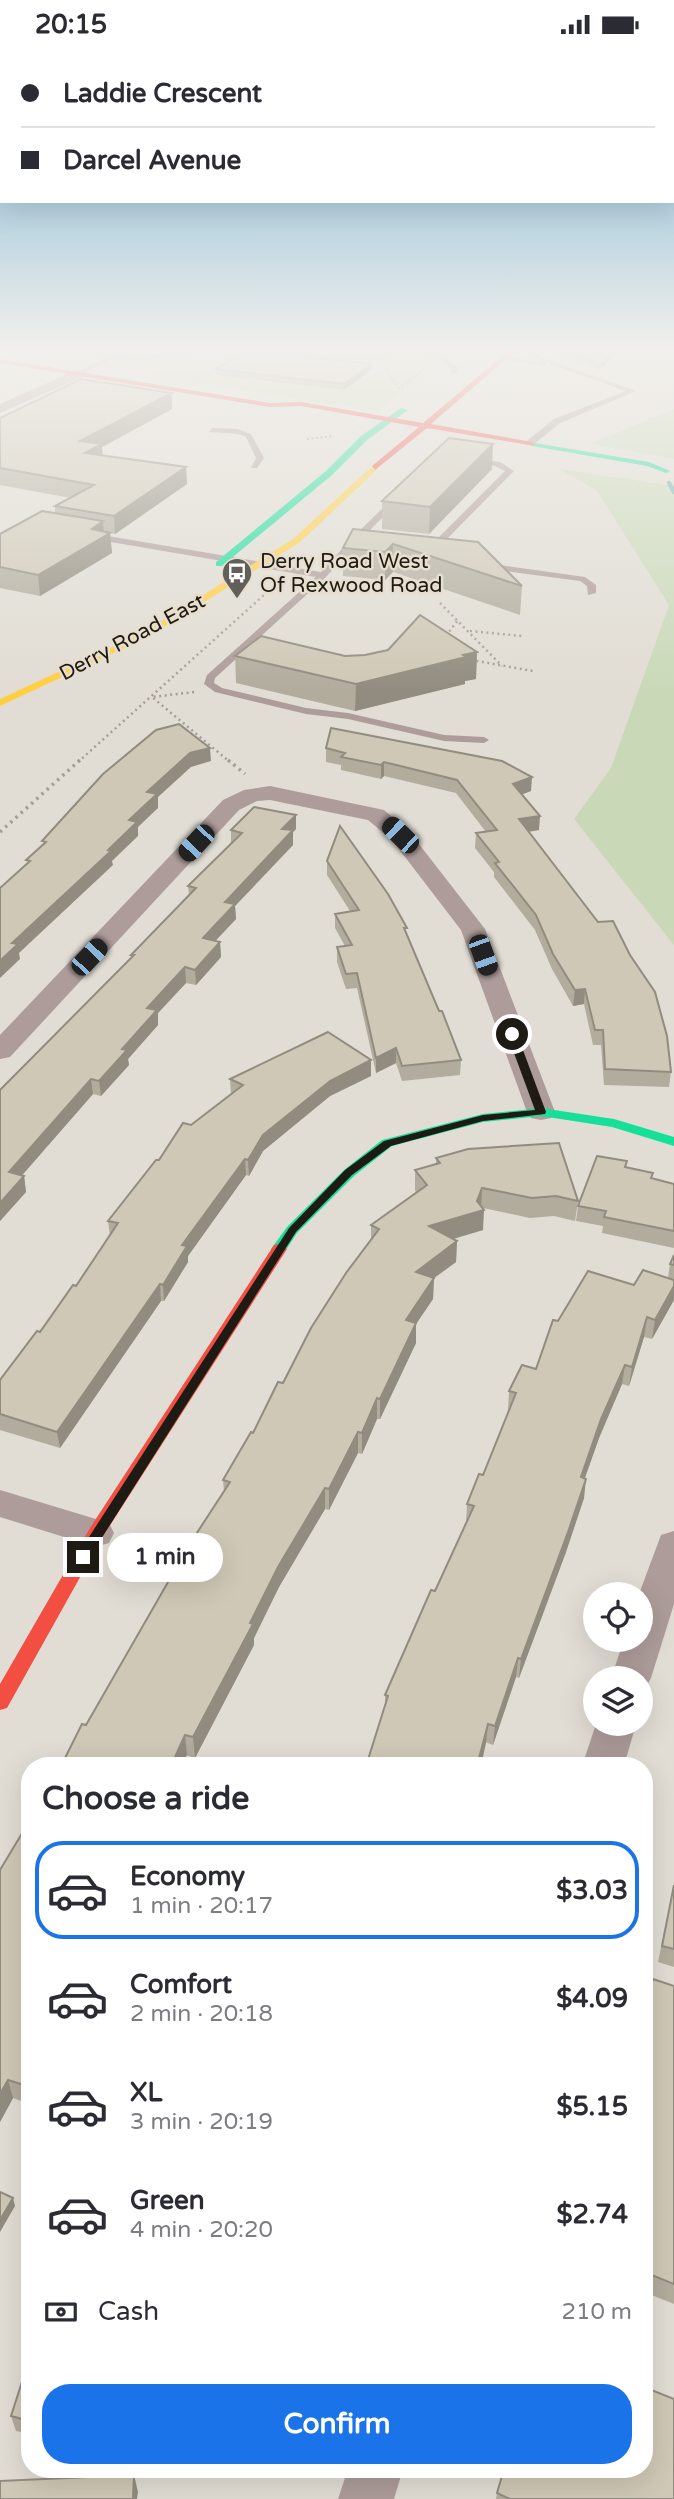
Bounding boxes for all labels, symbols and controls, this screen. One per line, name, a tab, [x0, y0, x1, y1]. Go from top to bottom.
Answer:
text: 20:15	[35, 9, 107, 40]
text: Laddie Crescent	[63, 78, 262, 109]
text: Darcel Avenue	[63, 145, 241, 176]
place label: Derry Road West Of Rexwood Road	[260, 549, 442, 598]
bus stop icon: Derry Road West Of Rexwood Road	[220, 556, 254, 600]
street label: Derry Road East	[55, 589, 209, 686]
car	[378, 813, 423, 857]
car	[174, 820, 219, 866]
car	[466, 932, 501, 978]
car	[67, 934, 112, 980]
route start	[496, 1018, 528, 1050]
callout: 1 min	[108, 1533, 223, 1581]
route end	[67, 1541, 99, 1573]
text: 1 min	[134, 1543, 196, 1571]
map controls	[583, 1582, 653, 1736]
button: locate	[583, 1582, 653, 1652]
button: layers	[583, 1666, 653, 1736]
text: Choose a ride	[42, 1780, 249, 1818]
icon: car	[46, 1859, 109, 1922]
text: Economy	[130, 1861, 245, 1892]
text: $3.03	[556, 1875, 628, 1906]
text: 1 min · 20:17	[130, 1892, 273, 1920]
icon: car	[46, 1967, 109, 2030]
text: Comfort	[130, 1969, 232, 2000]
text: $4.09	[556, 1983, 628, 2014]
text: 2 min · 20:18	[130, 2000, 273, 2028]
icon: car	[46, 2075, 109, 2138]
text: XL	[130, 2077, 162, 2108]
text: $5.15	[556, 2091, 628, 2122]
text: 3 min · 20:19	[130, 2108, 273, 2136]
icon: car	[46, 2183, 109, 2246]
text: Green	[130, 2185, 205, 2216]
text: $2.74	[556, 2199, 628, 2230]
text: 4 min · 20:20	[130, 2216, 273, 2244]
icon: cash	[42, 2293, 80, 2331]
text: Cash	[98, 2296, 159, 2327]
text: 210 m	[562, 2298, 632, 2326]
button: Confirm	[42, 2384, 632, 2464]

